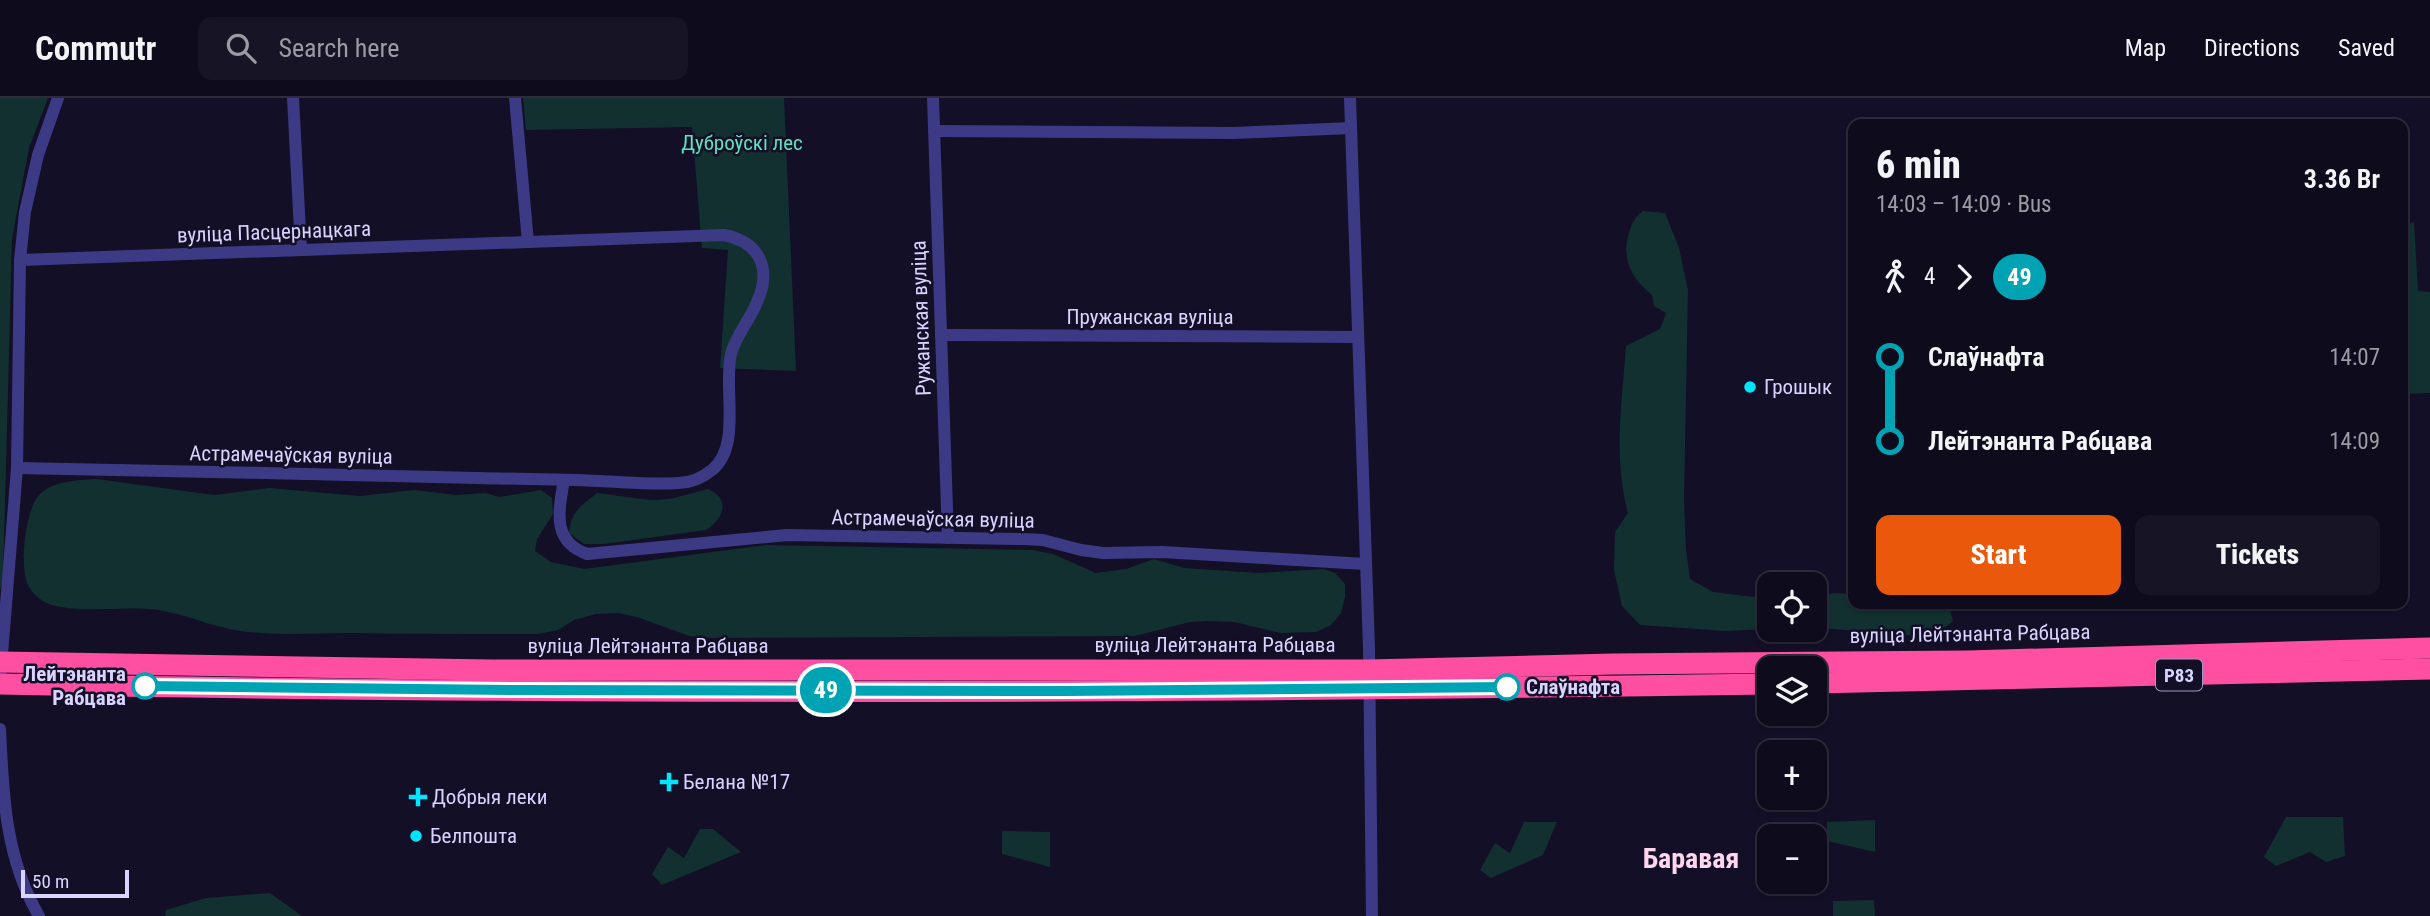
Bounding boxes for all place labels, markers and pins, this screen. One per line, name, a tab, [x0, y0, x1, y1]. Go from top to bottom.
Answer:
place label: Грошык	[1764, 375, 1832, 399]
marker: Грошык	[1742, 379, 1758, 395]
place label: Лейтэнанта Рабцава	[23, 662, 126, 710]
marker: Лейтэнанта Рабцава	[132, 673, 158, 699]
marker: Слаўнафта	[1494, 674, 1520, 700]
place label: Слаўнафта	[1526, 675, 1620, 699]
place label: Белана №17	[683, 770, 790, 794]
marker: Белана №17	[661, 774, 677, 790]
place label: Добрыя леки	[432, 785, 547, 809]
marker: Добрыя леки	[410, 789, 426, 805]
place label: Белпошта	[430, 824, 517, 848]
marker: Белпошта	[408, 828, 424, 844]

